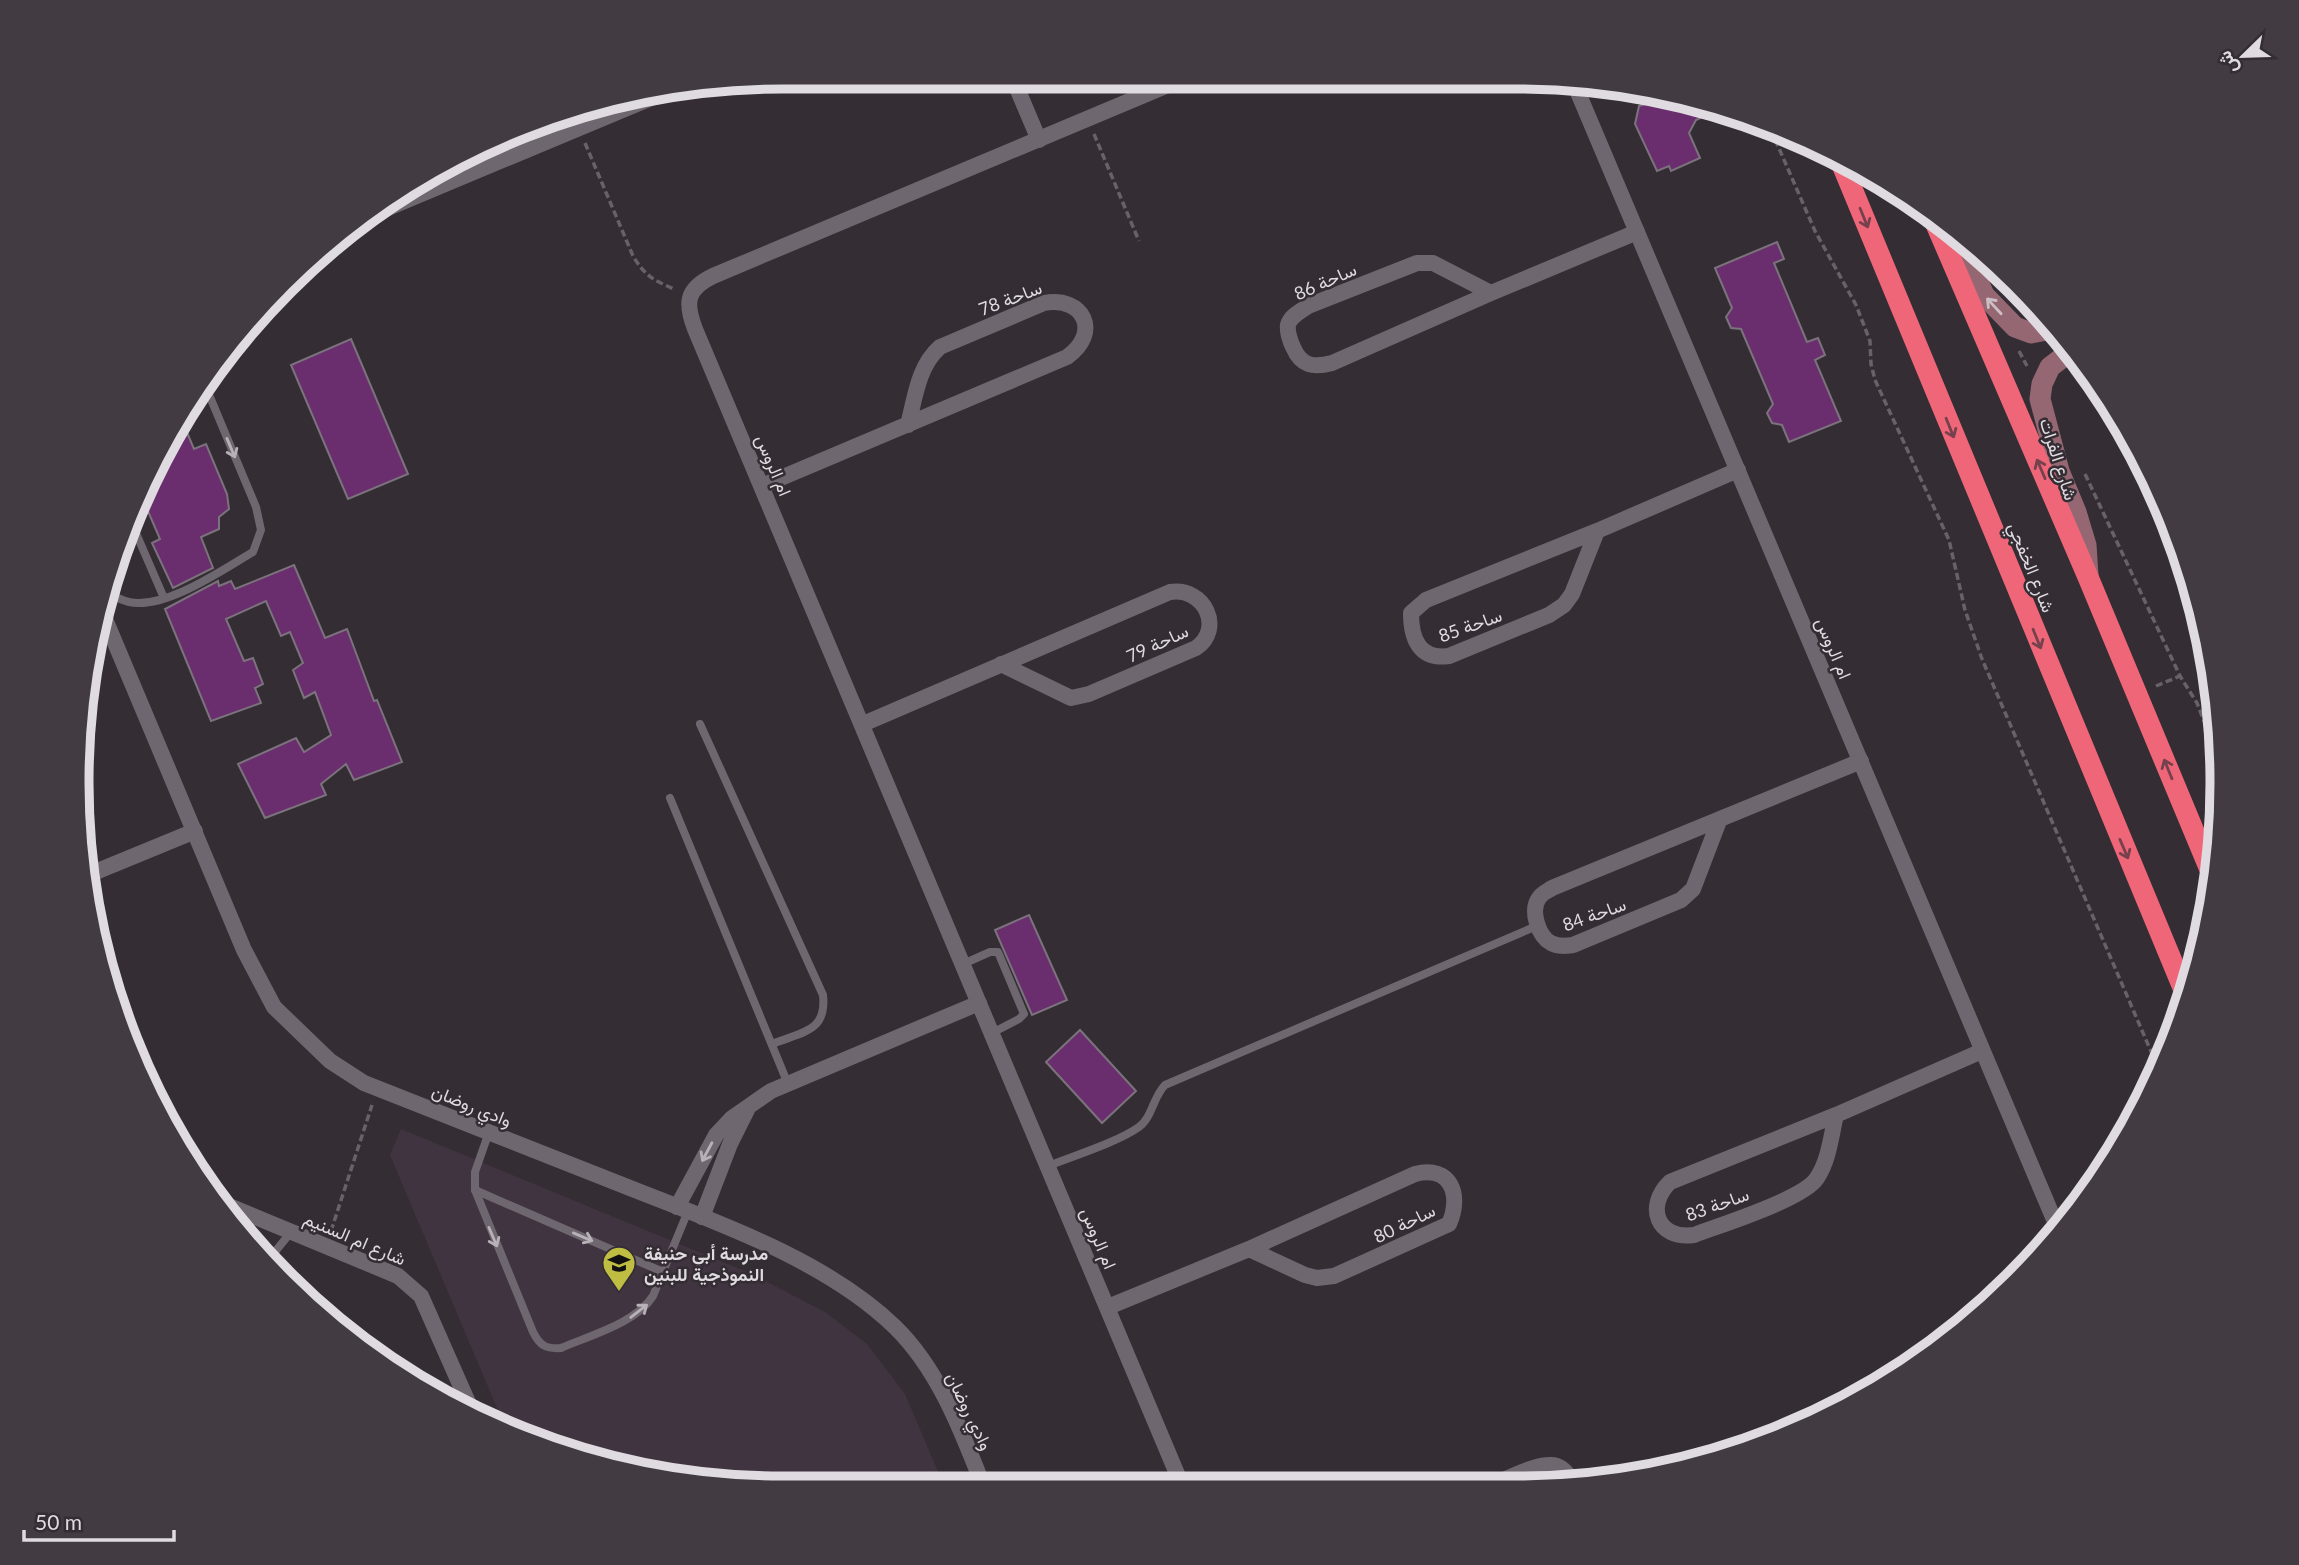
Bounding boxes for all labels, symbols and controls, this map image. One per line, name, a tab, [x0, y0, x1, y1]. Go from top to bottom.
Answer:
north arrow	[2208, 21, 2278, 91]
text: ش	[2212, 47, 2243, 78]
one-way arrow	[1858, 207, 1871, 228]
street label: ساحة 86	[1290, 258, 1360, 304]
street label: ساحة 78	[975, 276, 1045, 320]
one-way arrow	[1986, 298, 2003, 316]
street label: شارع الفرات	[2034, 415, 2083, 503]
one-way arrow	[1944, 417, 1957, 439]
street label: ام الروس	[749, 431, 797, 500]
one-way arrow	[225, 436, 238, 458]
one-way arrow	[2034, 459, 2047, 480]
street label: شارع الخفجي	[1999, 519, 2060, 617]
street label: ساحة 85	[1435, 603, 1505, 647]
street label: ام الروس	[1809, 614, 1857, 683]
street label: ساحة 79	[1123, 619, 1191, 667]
one-way arrow	[2031, 628, 2044, 649]
one-way arrow	[2160, 759, 2173, 781]
one-way arrow	[2118, 838, 2131, 859]
street label: ساحة 84	[1559, 892, 1629, 936]
street label: وادي روضان	[427, 1079, 515, 1136]
one-way arrow	[700, 1141, 713, 1162]
street label: ساحة 83	[1682, 1182, 1752, 1226]
street label: ساحة 80	[1370, 1199, 1438, 1247]
street label: ام الروس	[1074, 1204, 1122, 1273]
street label: شارع ام السنيم	[300, 1207, 409, 1271]
one-way arrow	[487, 1226, 500, 1247]
one-way arrow	[571, 1231, 593, 1244]
place label: مدرسة أبي حنيفة النموذجية للبنين	[644, 1242, 769, 1286]
school or university icon: مدرسة أبي حنيفة النموذجية للبنين	[600, 1244, 638, 1293]
one-way arrow	[630, 1303, 648, 1318]
street label: وادي روضان	[937, 1368, 998, 1456]
scale bar	[24, 1498, 175, 1542]
text: 50 m	[35, 1509, 82, 1534]

